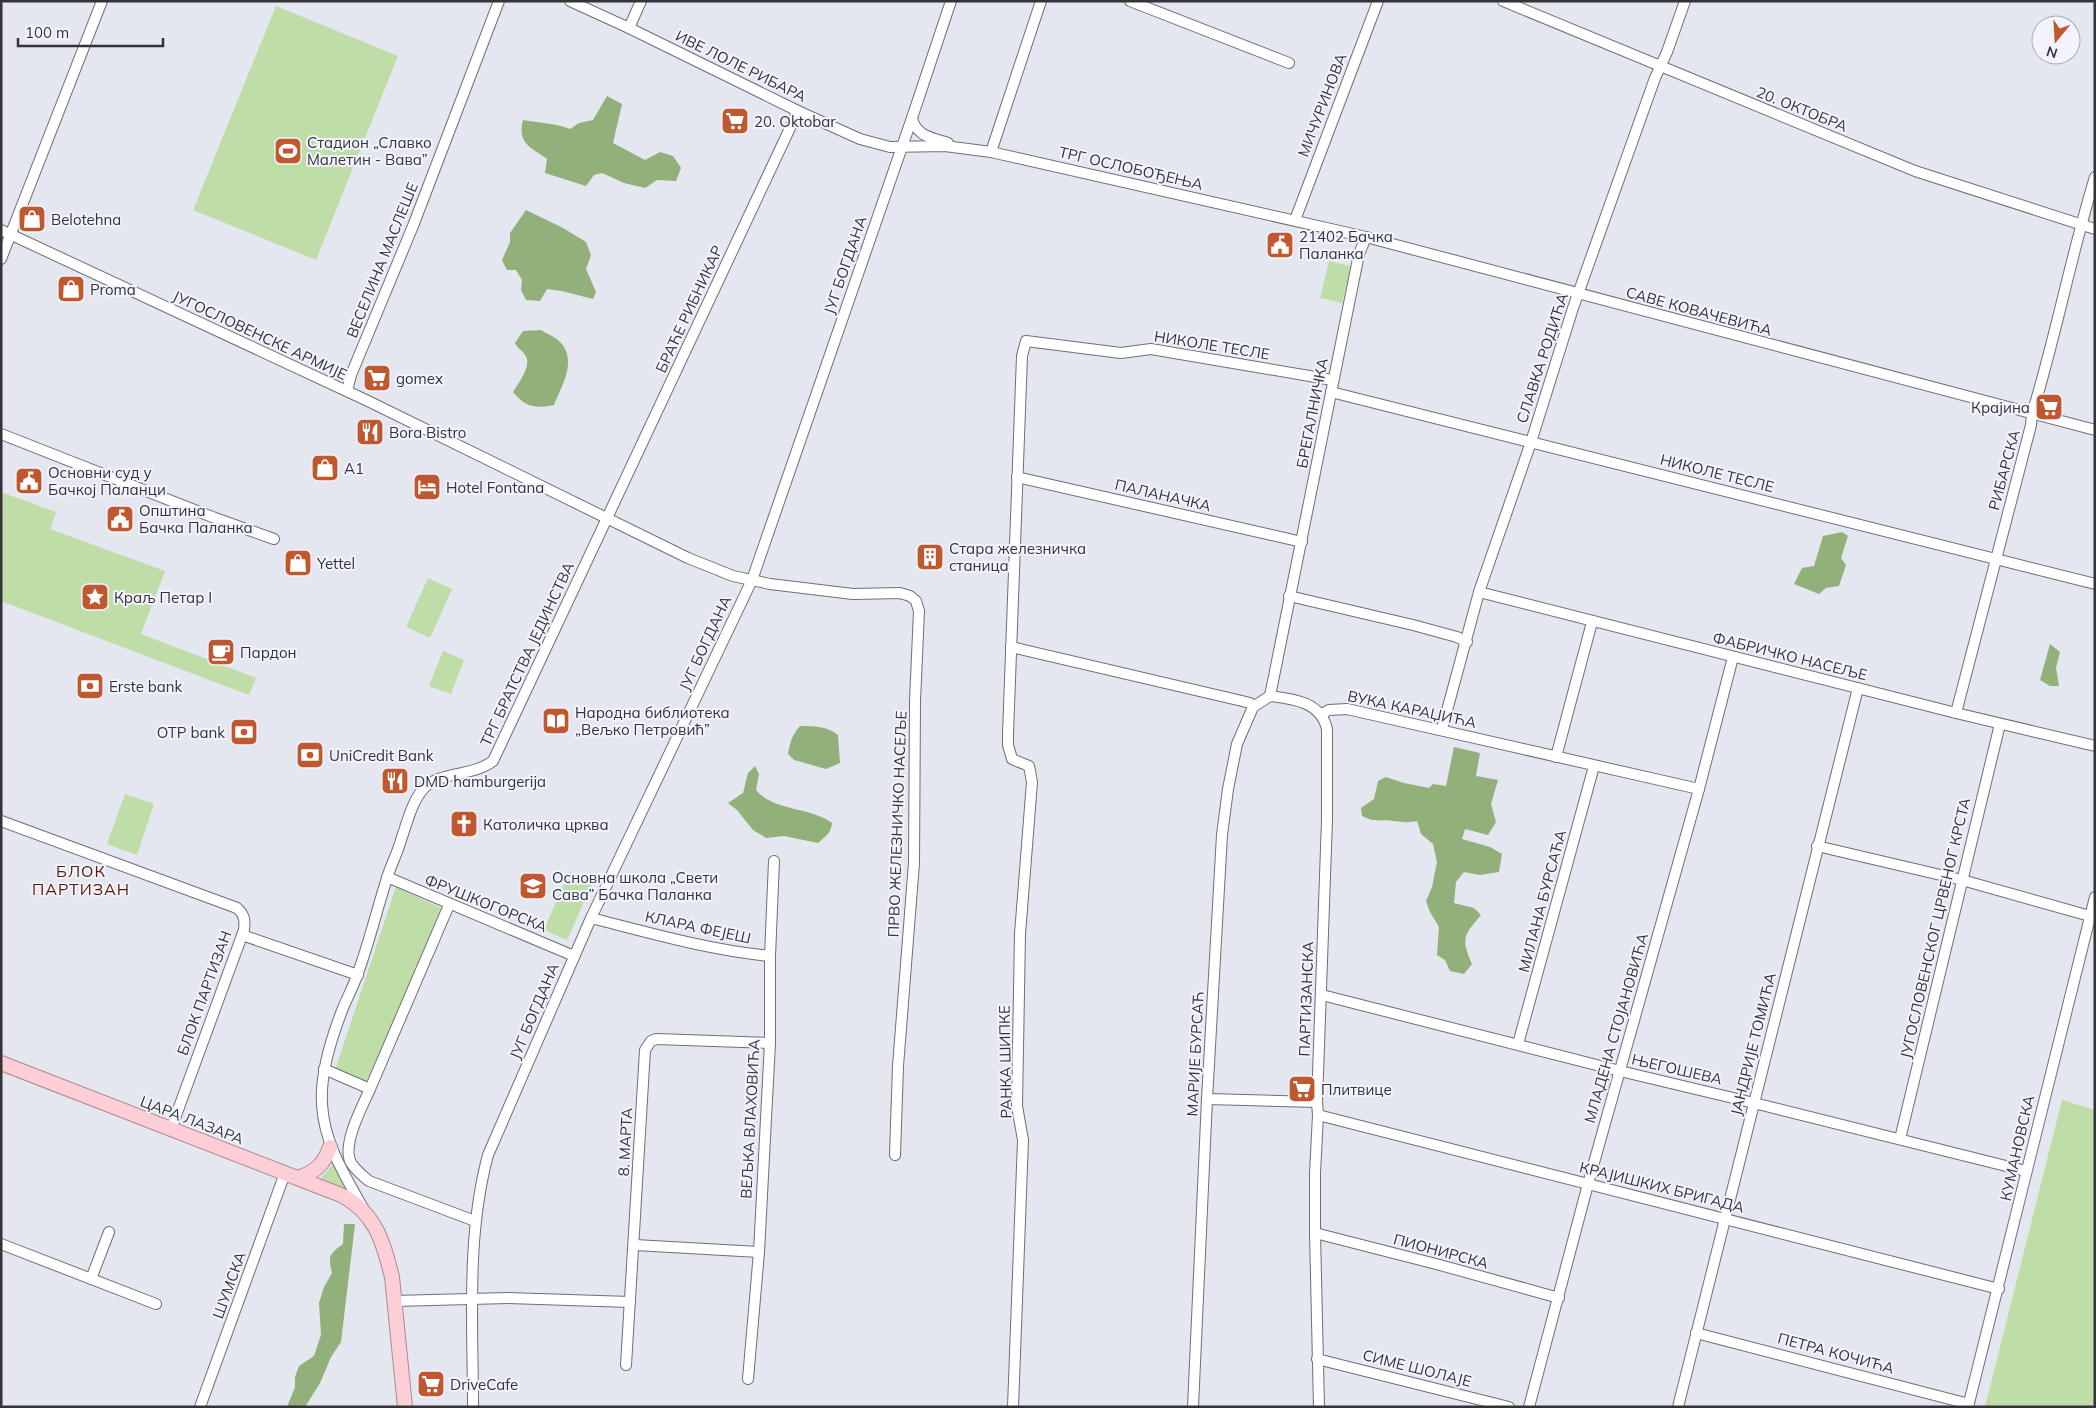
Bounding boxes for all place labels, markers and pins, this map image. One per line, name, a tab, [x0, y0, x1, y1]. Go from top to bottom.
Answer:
supermarket icon: 20. Oktobar	[720, 106, 750, 136]
place label: 20. Oktobar	[754, 112, 836, 131]
place label: Стадион „Славко Малетин - Вава”	[307, 133, 432, 169]
sports icon: Стадион „Славко Малетин - Вава”	[273, 136, 303, 166]
shop icon: Belotehna	[17, 204, 47, 234]
place label: Belotehna	[51, 210, 121, 229]
place label: 21402 Бачка Паланка	[1299, 227, 1393, 263]
public building icon: 21402 Бачка Паланка	[1265, 230, 1295, 260]
shop icon: Proma	[56, 274, 86, 304]
place label: Proma	[90, 280, 136, 299]
supermarket icon: gomex	[362, 363, 392, 393]
place label: gomex	[396, 369, 443, 388]
supermarket icon: Крајина	[2034, 392, 2064, 422]
place label: Крајина	[1971, 398, 2030, 417]
restaurant icon: Bora Bistro	[355, 417, 385, 447]
place label: Bora Bistro	[389, 423, 466, 442]
shop icon: A1	[310, 453, 340, 483]
place label: A1	[344, 459, 364, 478]
place label: Основни суд у Бачкој Паланци	[48, 463, 166, 499]
public building icon: Основни суд у Бачкој Паланци	[14, 466, 44, 496]
hotel icon: Hotel Fontana	[412, 472, 442, 502]
place label: Hotel Fontana	[446, 478, 544, 497]
place label: Општина Бачка Паланка	[139, 501, 253, 537]
public building icon: Општина Бачка Паланка	[105, 504, 135, 534]
place label: Стара железничка станица	[949, 539, 1086, 575]
building icon: Стара железничка станица	[915, 542, 945, 572]
shop icon: Yettel	[283, 548, 313, 578]
place label: Yettel	[316, 554, 355, 573]
place icon: Краљ Петар I	[80, 582, 110, 612]
place label: Краљ Петар I	[114, 588, 212, 607]
cafe icon: Пардон	[206, 637, 236, 667]
place label: Пардон	[240, 643, 297, 662]
bank icon: Erste bank	[75, 671, 105, 701]
place label: Erste bank	[109, 677, 183, 696]
place label: Народна библиотека „Вељко Петровић”	[575, 703, 730, 739]
library icon: Народна библиотека „Вељко Петровић”	[541, 706, 571, 736]
bank icon: OTP bank	[229, 717, 259, 747]
place label: OTP bank	[157, 723, 225, 742]
bank icon: UniCredit Bank	[295, 740, 325, 770]
place label: UniCredit Bank	[329, 746, 434, 765]
restaurant icon: DMD hamburgerija	[380, 766, 410, 796]
place label: DMD hamburgerija	[414, 772, 546, 791]
church icon: Католичка црква	[449, 809, 479, 839]
place label: Католичка црква	[483, 815, 609, 834]
place label: Основна школа „Свети Сава” Бачка Паланка	[552, 868, 718, 904]
school or university icon: Основна школа „Свети Сава” Бачка Паланка	[518, 871, 548, 901]
supermarket icon: Плитвице	[1287, 1074, 1317, 1104]
place label: Плитвице	[1321, 1080, 1392, 1099]
supermarket icon: DriveCafe	[416, 1369, 446, 1399]
place label: DriveCafe	[450, 1375, 518, 1394]

